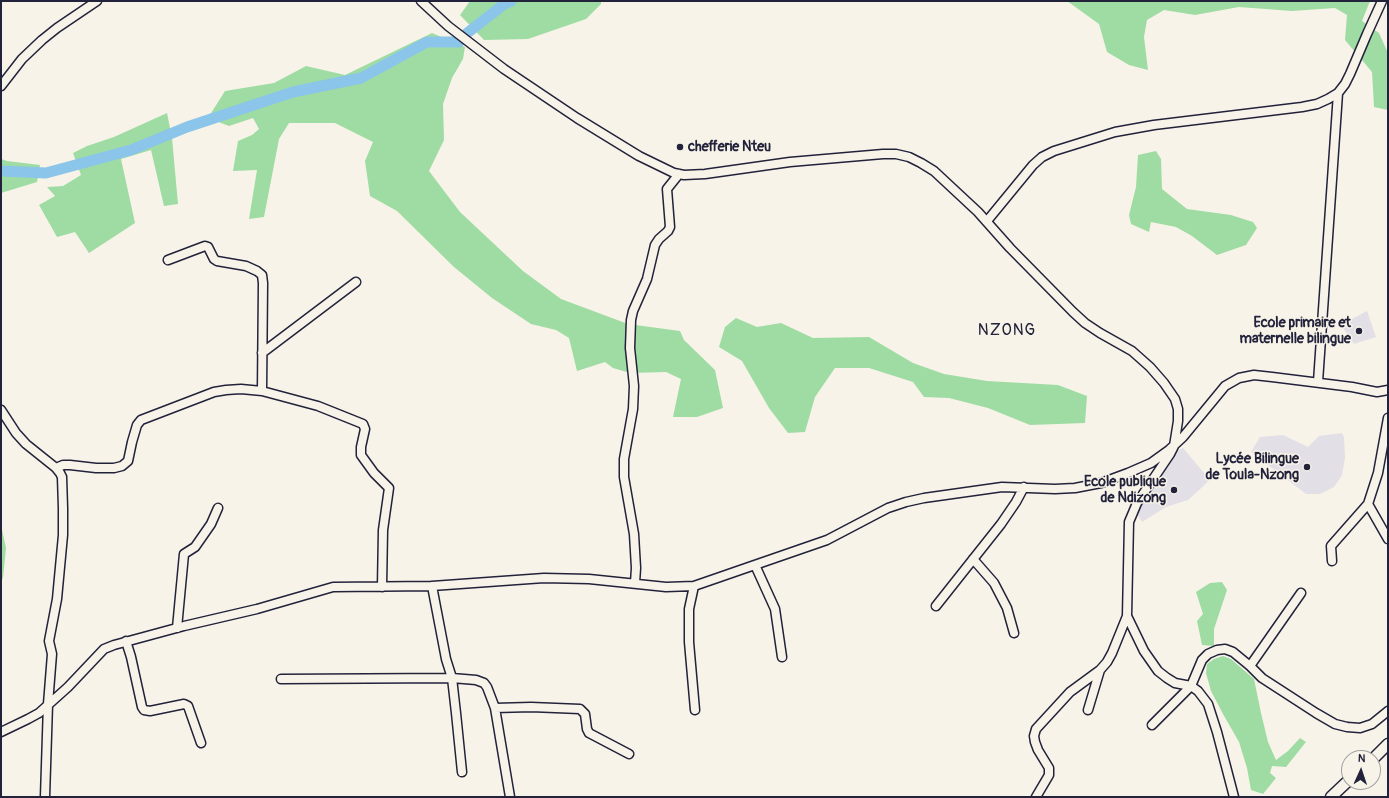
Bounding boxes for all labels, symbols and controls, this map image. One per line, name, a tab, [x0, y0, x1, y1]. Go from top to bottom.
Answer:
place label: chefferie Nteu	[688, 139, 771, 155]
marker: chefferie Nteu	[675, 142, 685, 152]
place label: Ecole primaire et maternelle bilingue	[1240, 315, 1351, 348]
district label: NZONG	[978, 321, 1036, 341]
marker: Ecole primaire et maternelle bilingue	[1354, 326, 1364, 336]
place label: Lycée Bilingue de Toula-Nzong	[1205, 451, 1299, 484]
marker: Lycée Bilingue de Toula-Nzong	[1302, 462, 1312, 472]
place label: Ecole publique de Ndizong	[1084, 474, 1166, 506]
marker: Ecole publique de Ndizong	[1169, 485, 1179, 495]
north arrow	[1341, 750, 1381, 790]
text: N	[1358, 752, 1366, 765]

